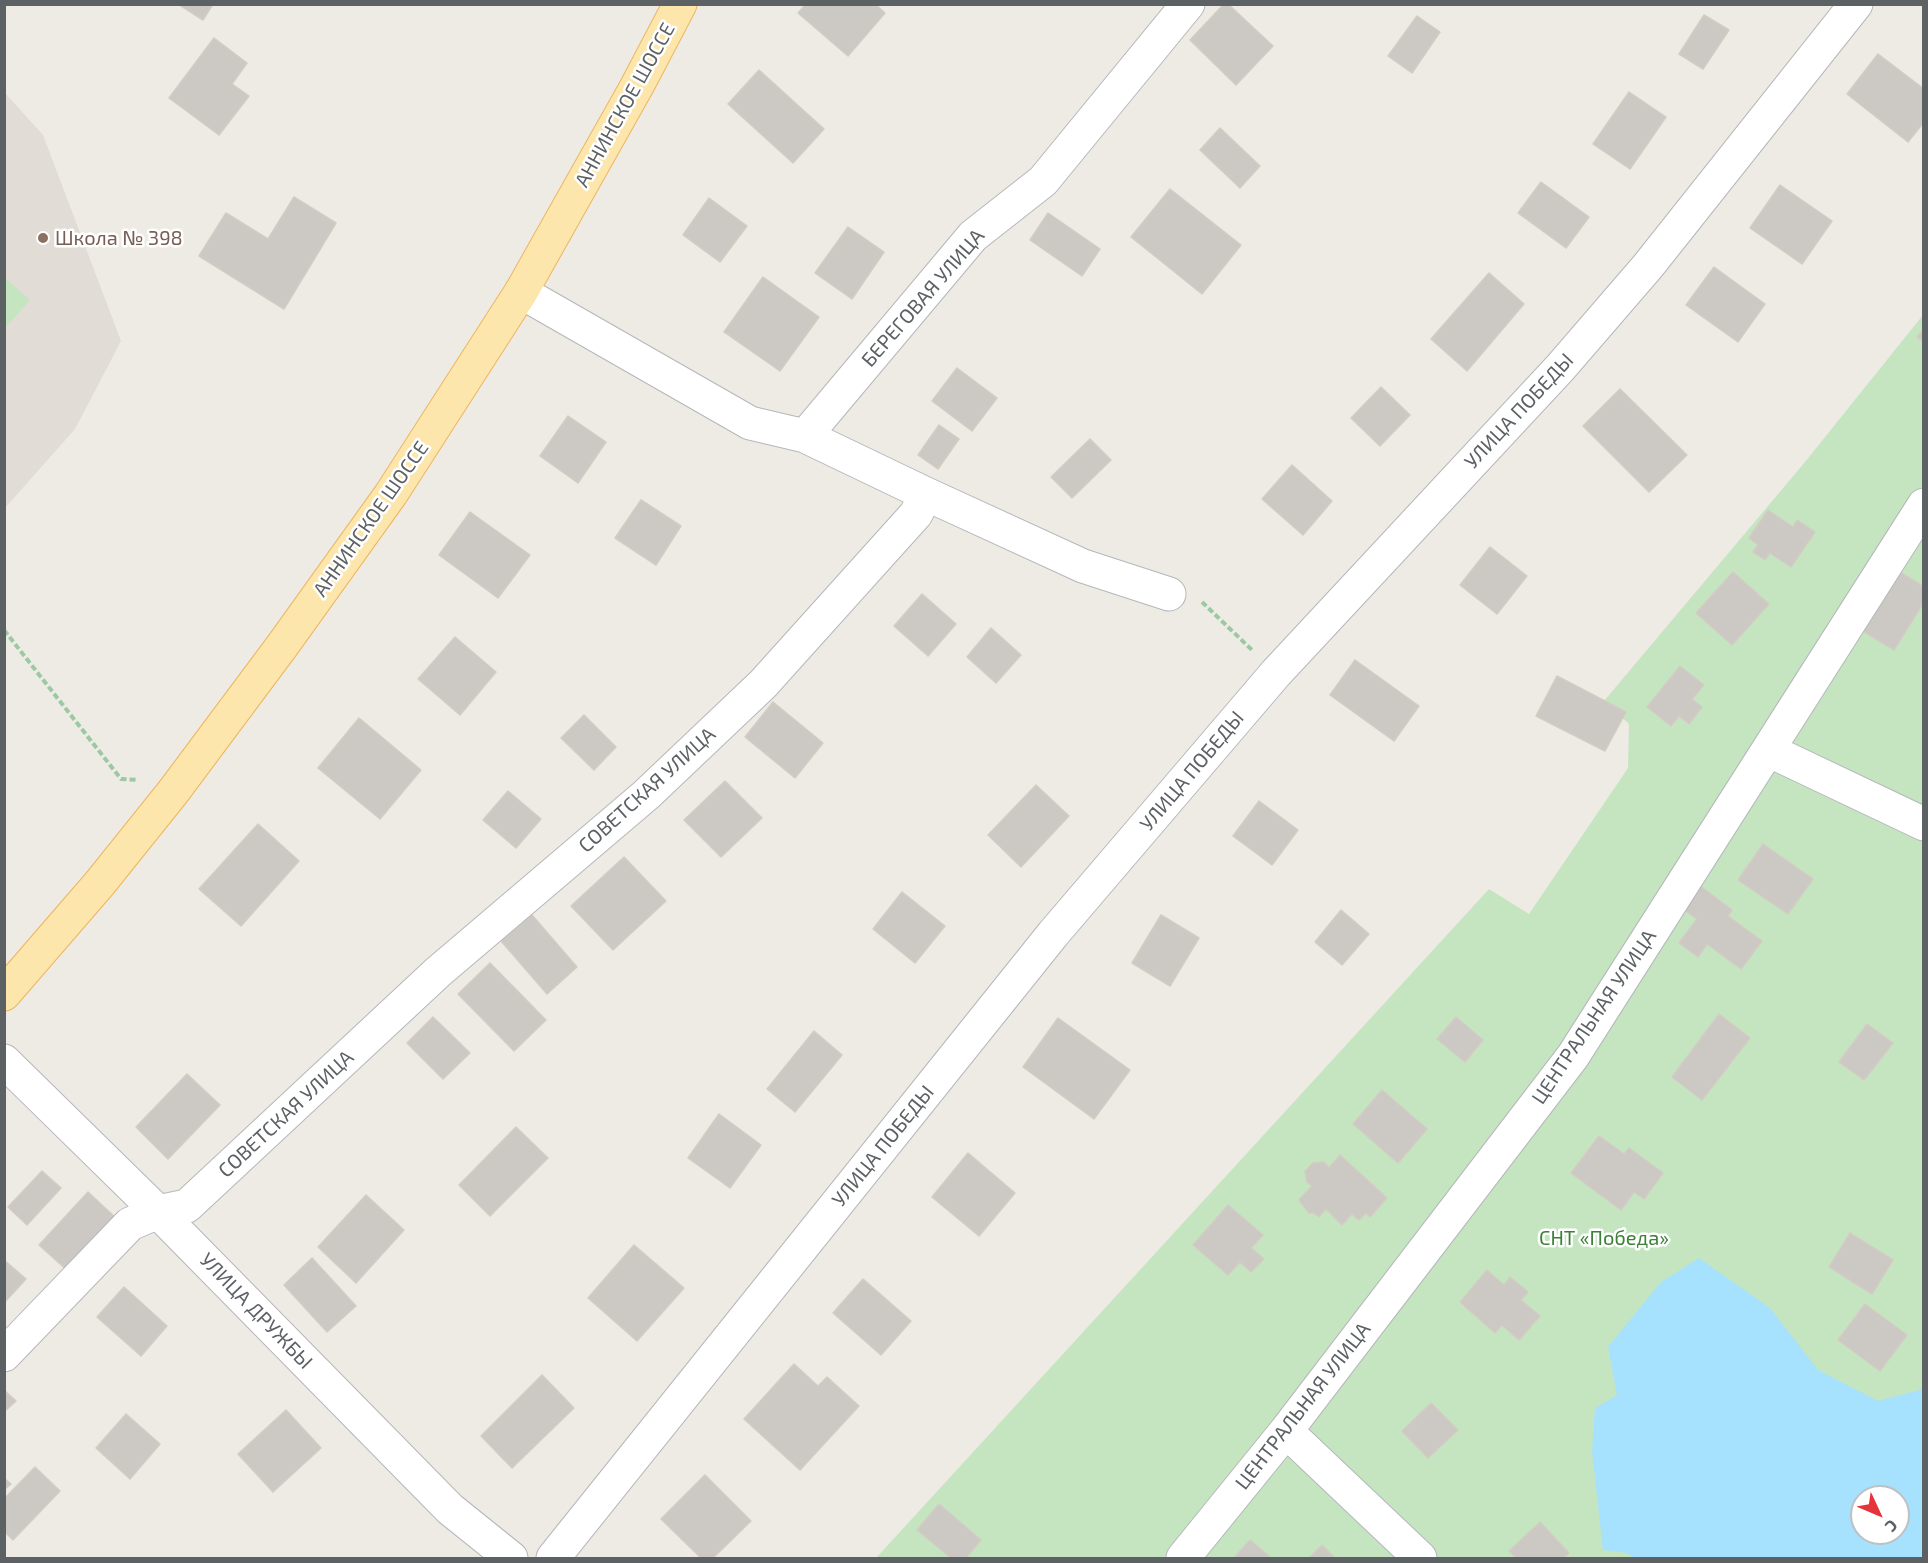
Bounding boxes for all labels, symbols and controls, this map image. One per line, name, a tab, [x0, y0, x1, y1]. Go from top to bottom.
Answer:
street label: АННИНСКОЕ ШОССЕ	[570, 19, 680, 191]
street label: БЕРЕГОВАЯ УЛИЦА	[857, 224, 989, 372]
place label: Школа № 398	[55, 226, 183, 250]
marker: Школа № 398	[36, 231, 50, 245]
street label: УЛИЦА ПОБЕДЫ	[1460, 348, 1578, 474]
street label: АННИНСКОЕ ШОССЕ	[308, 437, 434, 601]
street label: УЛИЦА ПОБЕДЫ	[1135, 706, 1249, 836]
street label: СОВЕТСКАЯ УЛИЦА	[574, 722, 720, 858]
street label: ЦЕНТРАЛЬНАЯ УЛИЦА	[1527, 925, 1661, 1109]
street label: СОВЕТСКАЯ УЛИЦА	[214, 1045, 358, 1183]
street label: УЛИЦА ПОБЕДЫ	[827, 1081, 939, 1211]
park label: СНТ «Победа»	[1539, 1226, 1669, 1250]
street label: УЛИЦА ДРУЖБЫ	[195, 1248, 317, 1374]
street label: ЦЕНТРАЛЬНАЯ УЛИЦА	[1230, 1318, 1376, 1494]
north arrow	[1850, 1485, 1910, 1545]
text: С	[1882, 1516, 1902, 1536]

